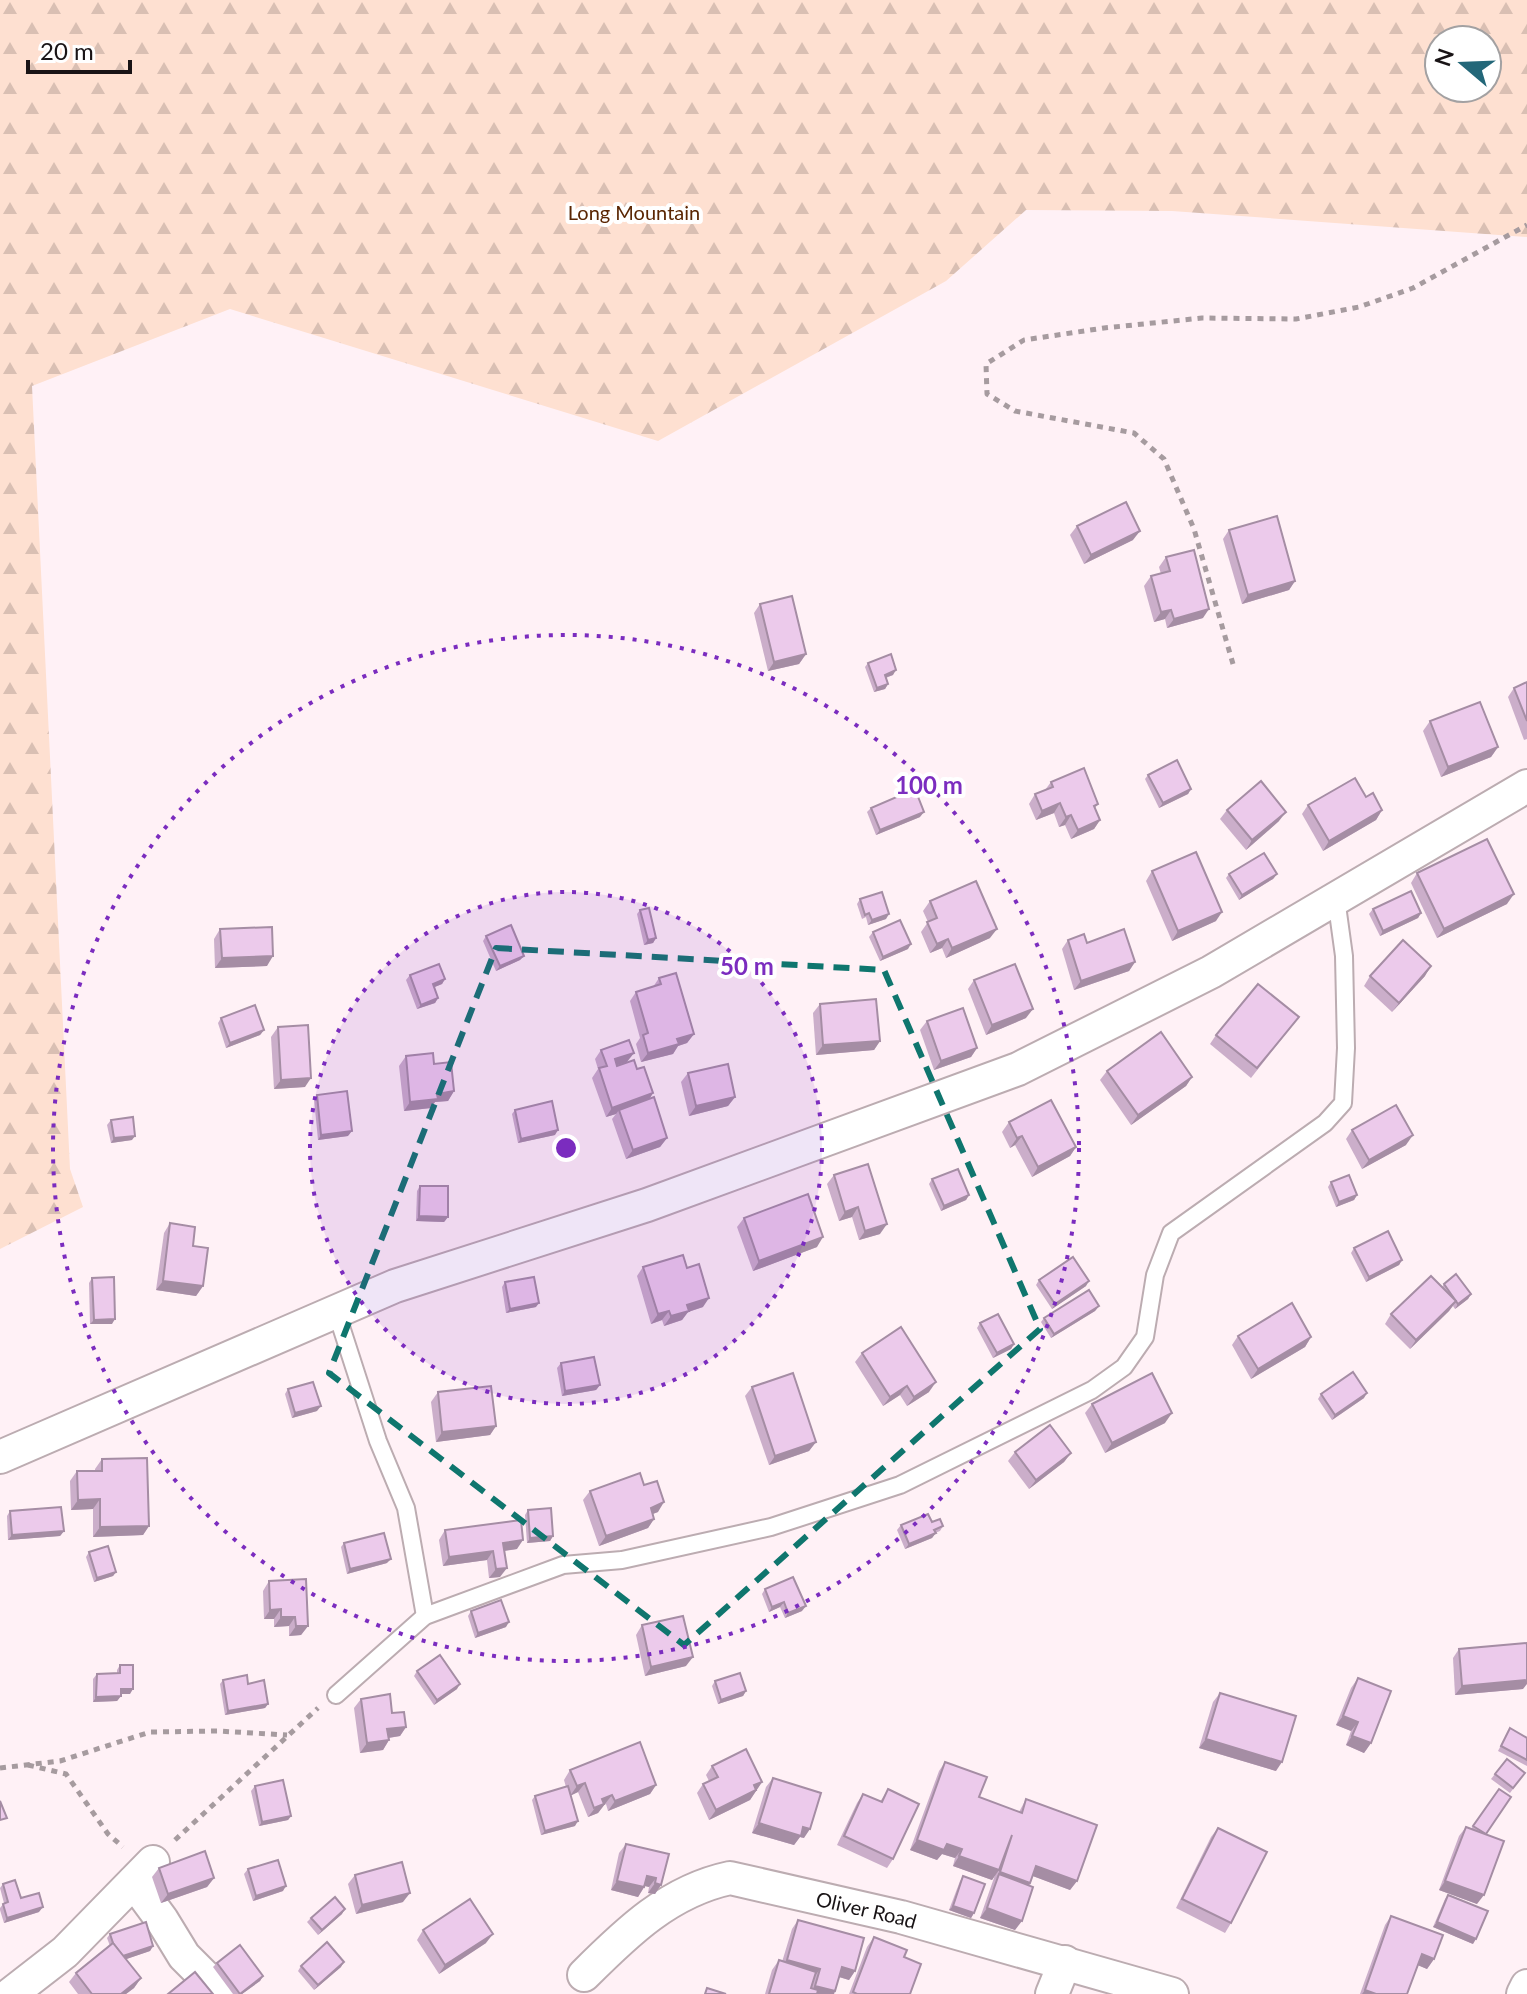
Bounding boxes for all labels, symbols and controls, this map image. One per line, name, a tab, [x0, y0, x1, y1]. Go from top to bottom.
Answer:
scale bar	[28, 24, 130, 74]
north arrow	[1423, 24, 1503, 104]
text: 20 m	[40, 36, 94, 65]
text: N	[1428, 45, 1459, 70]
park label: Long Mountain	[568, 200, 700, 224]
text: 100 m	[895, 770, 963, 799]
text: 50 m	[720, 951, 774, 980]
centre of rings	[552, 1134, 580, 1162]
street label: Oliver Road	[814, 1886, 920, 1933]

